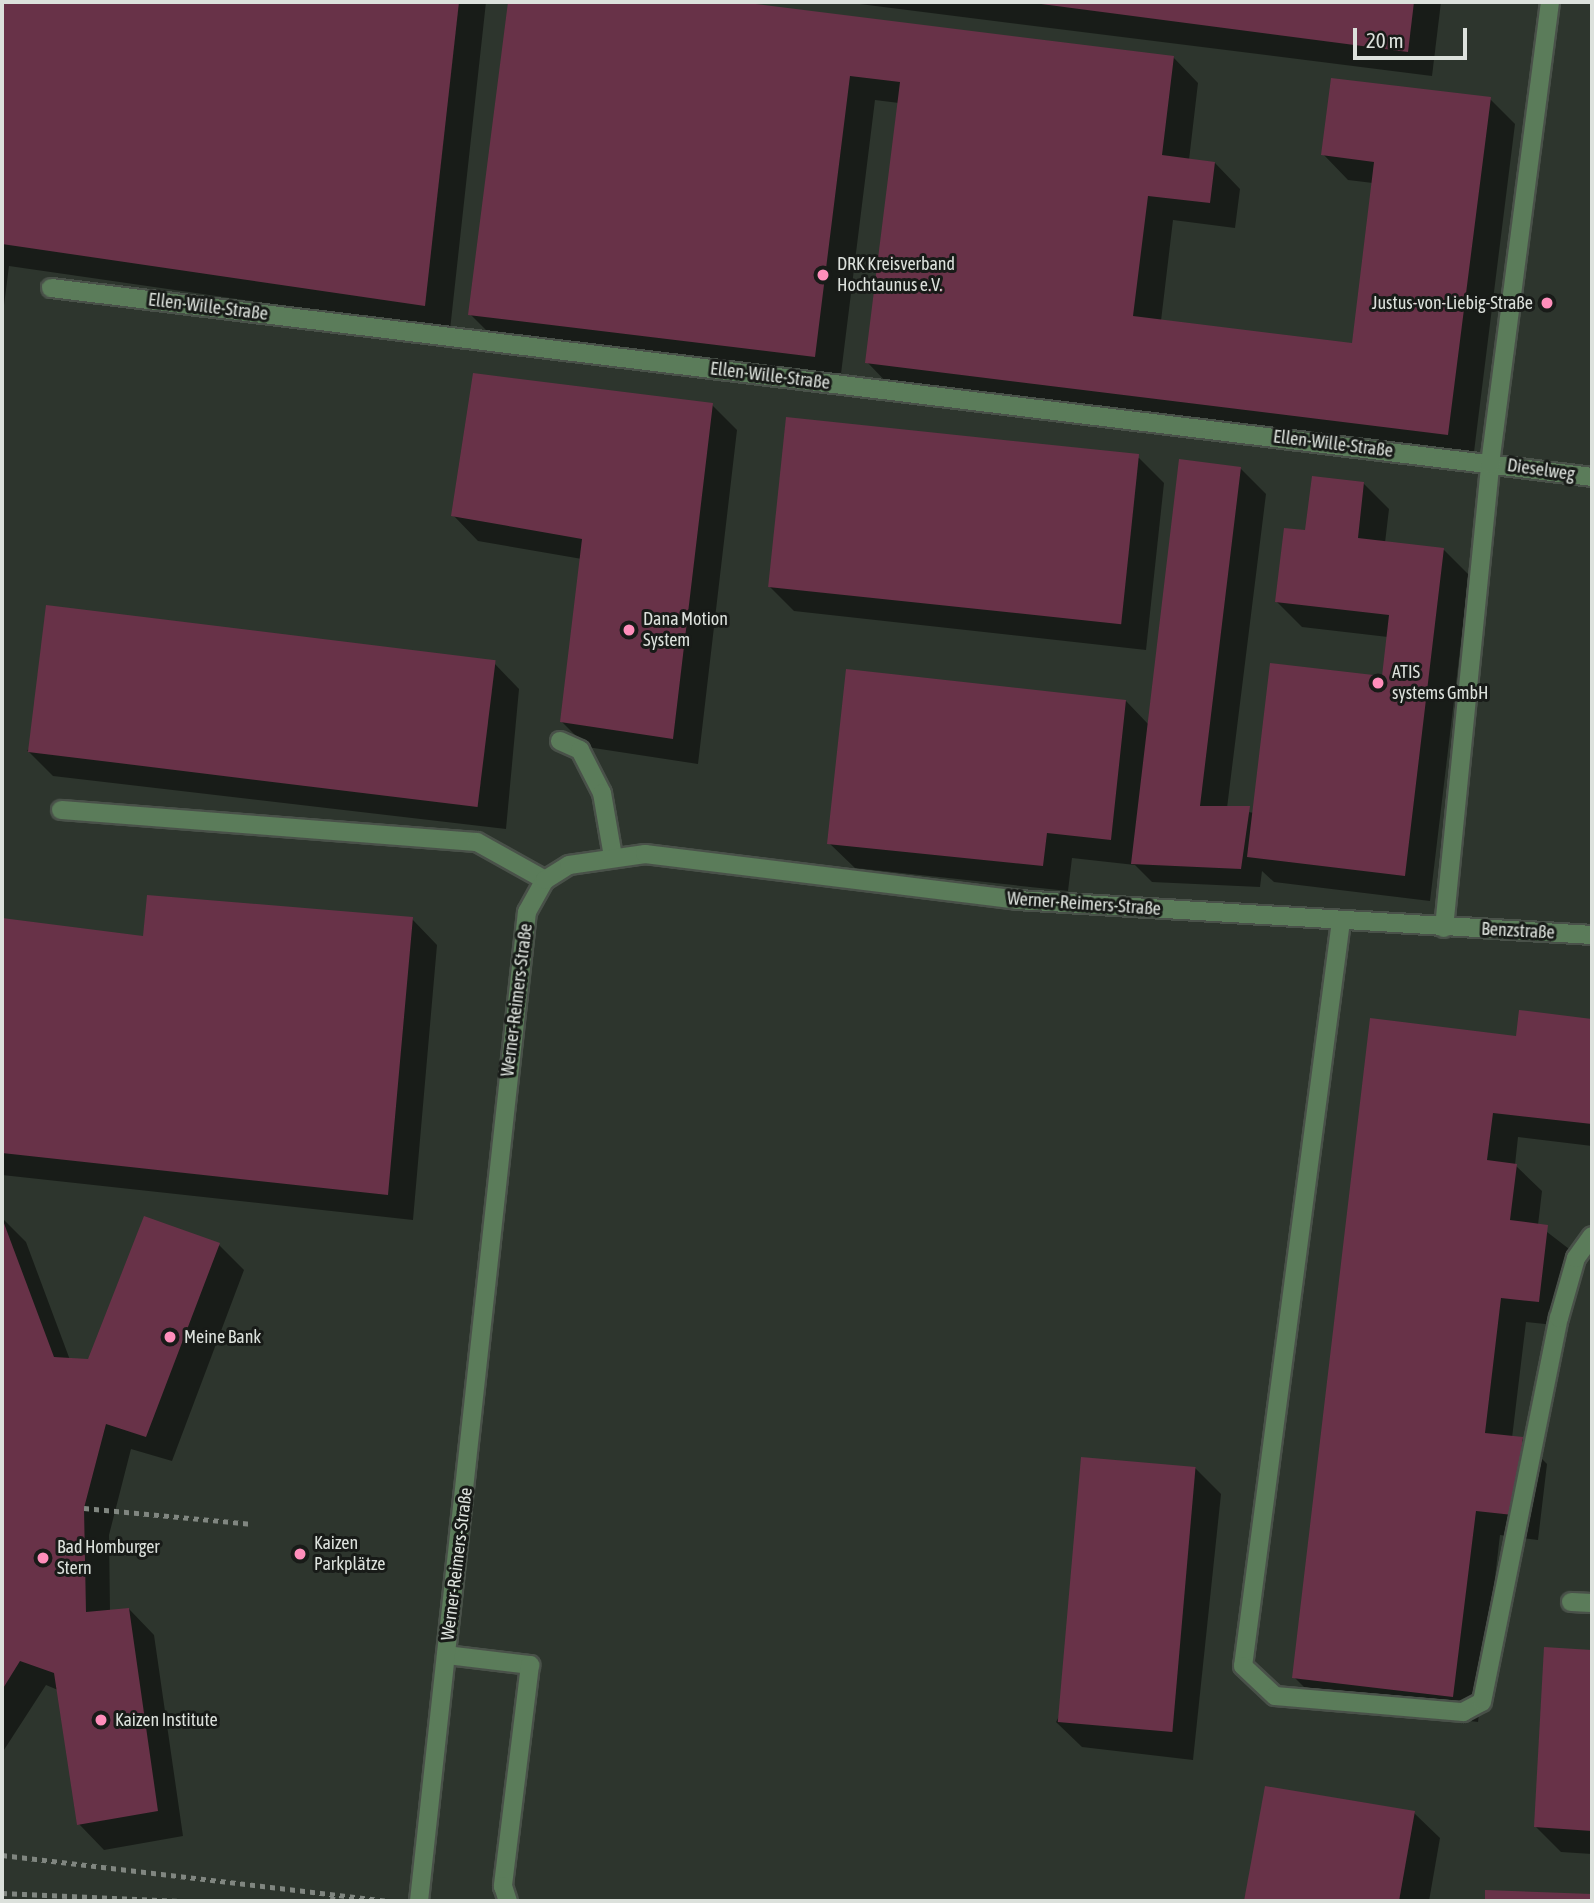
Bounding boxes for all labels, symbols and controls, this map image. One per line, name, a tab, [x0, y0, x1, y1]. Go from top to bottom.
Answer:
scale bar	[1356, 14, 1470, 58]
text: 20 m	[1366, 28, 1404, 52]
place label: DRK Kreisverband Hochtaunus e.V.	[837, 254, 955, 296]
marker: DRK Kreisverband Hochtaunus e.V.	[815, 267, 831, 283]
street label: Ellen-Wille-Straße	[147, 289, 269, 325]
place label: Justus-von-Liebig-Straße	[1372, 292, 1533, 314]
marker: Justus-von-Liebig-Straße	[1539, 295, 1555, 311]
street label: Ellen-Wille-Straße	[709, 358, 831, 394]
street label: Ellen-Wille-Straße	[1272, 426, 1394, 462]
street label: Dieselweg	[1506, 455, 1576, 485]
place label: Dana Motion System	[643, 609, 728, 652]
marker: Dana Motion System	[621, 622, 637, 638]
place label: ATIS systems GmbH	[1392, 662, 1489, 704]
marker: ATIS systems GmbH	[1370, 675, 1386, 691]
street label: Werner-Reimers-Straße	[1006, 888, 1162, 920]
street label: Benzstraße	[1481, 918, 1555, 944]
street label: Werner-Reimers-Straße	[497, 922, 537, 1078]
place label: Meine Bank	[184, 1326, 261, 1348]
marker: Meine Bank	[162, 1329, 178, 1345]
street label: Werner-Reimers-Straße	[437, 1486, 477, 1642]
place label: Kaizen Parkplätze	[314, 1533, 385, 1576]
place label: Bad Homburger Stern	[57, 1537, 160, 1580]
marker: Kaizen Parkplätze	[292, 1546, 308, 1562]
marker: Bad Homburger Stern	[35, 1550, 51, 1566]
place label: Kaizen Institute	[115, 1709, 218, 1731]
marker: Kaizen Institute	[93, 1712, 109, 1728]

